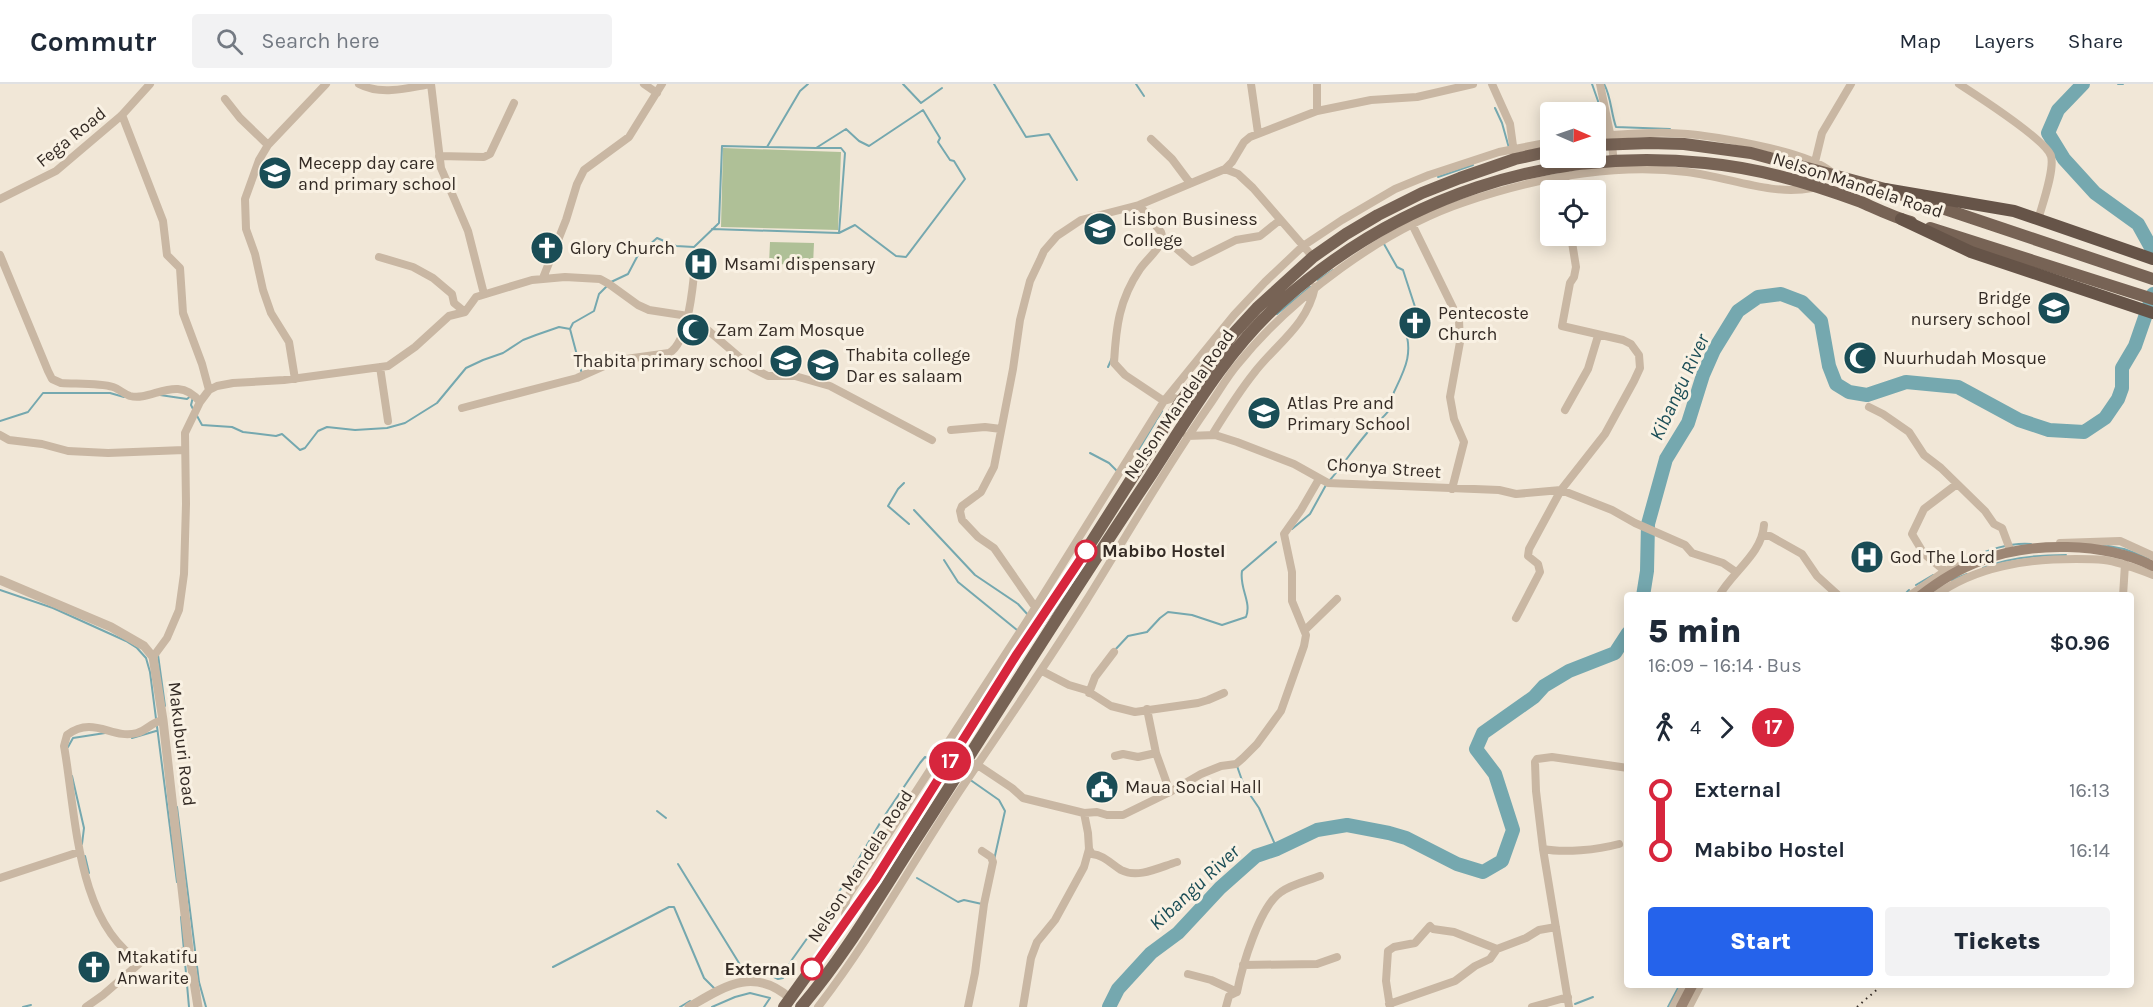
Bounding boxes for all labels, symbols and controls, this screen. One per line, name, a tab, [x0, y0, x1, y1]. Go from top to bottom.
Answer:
search box	[192, 14, 612, 68]
text: Commutr	[30, 25, 156, 58]
icon: search	[213, 25, 246, 58]
text: Search here	[261, 28, 380, 54]
text: Map	[1899, 29, 1941, 53]
text: Layers	[1974, 29, 2035, 53]
text: Share	[2068, 29, 2123, 53]
street label: Fega Road	[31, 102, 111, 172]
north arrow	[1540, 102, 1606, 168]
map controls	[1540, 102, 1606, 246]
street label: Nelson Mandela Road	[1770, 147, 1946, 223]
place label: Mecepp day care and primary school	[298, 152, 456, 195]
school or university icon: Mecepp day care and primary school	[257, 155, 293, 191]
button: locate	[1540, 180, 1606, 246]
place label: Lisbon Business College	[1123, 208, 1258, 251]
school or university icon: Lisbon Business College	[1082, 211, 1118, 247]
church icon: Glory Church	[529, 230, 565, 266]
place label: Glory Church	[570, 237, 675, 259]
hospital icon: Msami dispensary	[683, 246, 719, 282]
place label: Msami dispensary	[724, 253, 876, 275]
place label: Bridge nursery school	[1911, 287, 2031, 330]
school or university icon: Bridge nursery school	[2036, 290, 2072, 326]
place label: Pentecoste Church	[1438, 302, 1529, 345]
church icon: Pentecoste Church	[1397, 305, 1433, 341]
mosque icon: Zam Zam Mosque	[675, 312, 711, 348]
place label: Zam Zam Mosque	[716, 319, 865, 341]
street label: Nelson Mandela Road	[1119, 325, 1239, 483]
water label: Kibangu River	[1645, 329, 1715, 444]
mosque icon: Nuurhudah Mosque	[1842, 340, 1878, 376]
school or university icon: Thabita primary school	[768, 343, 804, 379]
place label: Thabita college Dar es salaam	[846, 344, 971, 387]
school or university icon: Thabita college Dar es salaam	[805, 347, 841, 383]
place label: Nuurhudah Mosque	[1883, 347, 2046, 369]
place label: Thabita primary school	[574, 350, 763, 372]
place label: Atlas Pre and Primary School	[1287, 392, 1411, 435]
school or university icon: Atlas Pre and Primary School	[1246, 395, 1282, 431]
street label: Chonya Street	[1326, 453, 1442, 483]
hospital icon: God The Lord	[1849, 539, 1885, 575]
marker: Mabibo Hostel	[1075, 540, 1097, 562]
place label: Mabibo Hostel	[1102, 540, 1226, 562]
place label: God The Lord	[1890, 546, 1995, 568]
text: 5 min	[1648, 612, 1742, 650]
text: $0.96	[2049, 630, 2110, 656]
text: 16:09 – 16:14 · Bus	[1648, 654, 1802, 677]
street label: Makuburi Road	[163, 680, 201, 808]
icon: walk	[1648, 711, 1681, 744]
icon: forward	[1710, 711, 1743, 744]
text: 17	[1764, 715, 1782, 739]
text: 4	[1690, 716, 1701, 739]
line badge: 17	[923, 742, 977, 780]
text: 17	[941, 749, 959, 773]
public building icon: Maua Social Hall	[1084, 769, 1120, 805]
place label: Maua Social Hall	[1125, 776, 1262, 798]
text: External	[1694, 777, 1781, 803]
text: 16:13	[2069, 779, 2110, 802]
street label: Nelson Mandela Road	[802, 786, 918, 946]
text: Mabibo Hostel	[1694, 837, 1845, 863]
water label: Kibangu River	[1145, 839, 1245, 935]
text: 16:14	[2070, 839, 2110, 862]
button: Start	[1648, 907, 1873, 976]
button: Tickets	[1885, 907, 2110, 976]
place label: Mtakatifu Anwarite	[117, 946, 198, 989]
church icon: Mtakatifu Anwarite	[76, 949, 112, 985]
place label: External	[725, 958, 796, 980]
marker: External	[801, 958, 823, 980]

